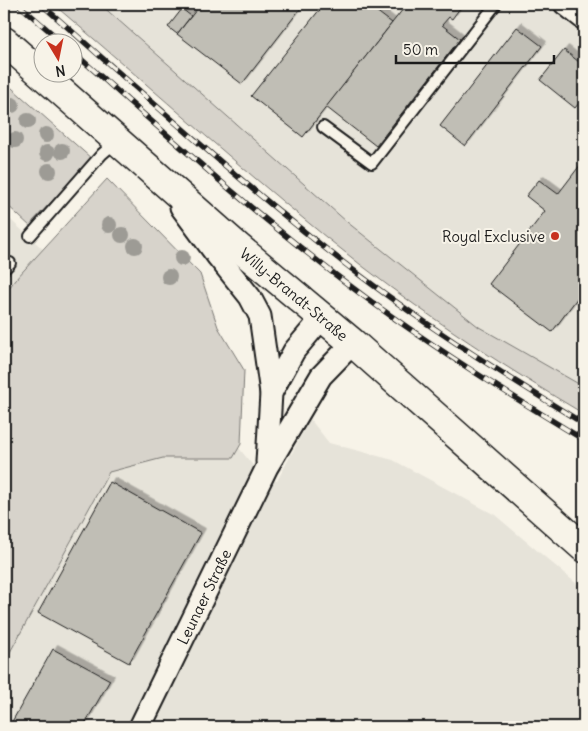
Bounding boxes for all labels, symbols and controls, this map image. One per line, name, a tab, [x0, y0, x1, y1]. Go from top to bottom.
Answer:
north arrow	[32, 32, 82, 82]
scale bar	[396, 32, 553, 64]
text: 50 m	[403, 40, 438, 59]
text: N	[54, 61, 67, 81]
place label: Royal Exclusive	[442, 227, 545, 246]
marker: Royal Exclusive	[549, 230, 561, 242]
street label: Willy-Brandt-Straße	[236, 243, 352, 345]
street label: Leunaer Straße	[172, 546, 235, 647]

